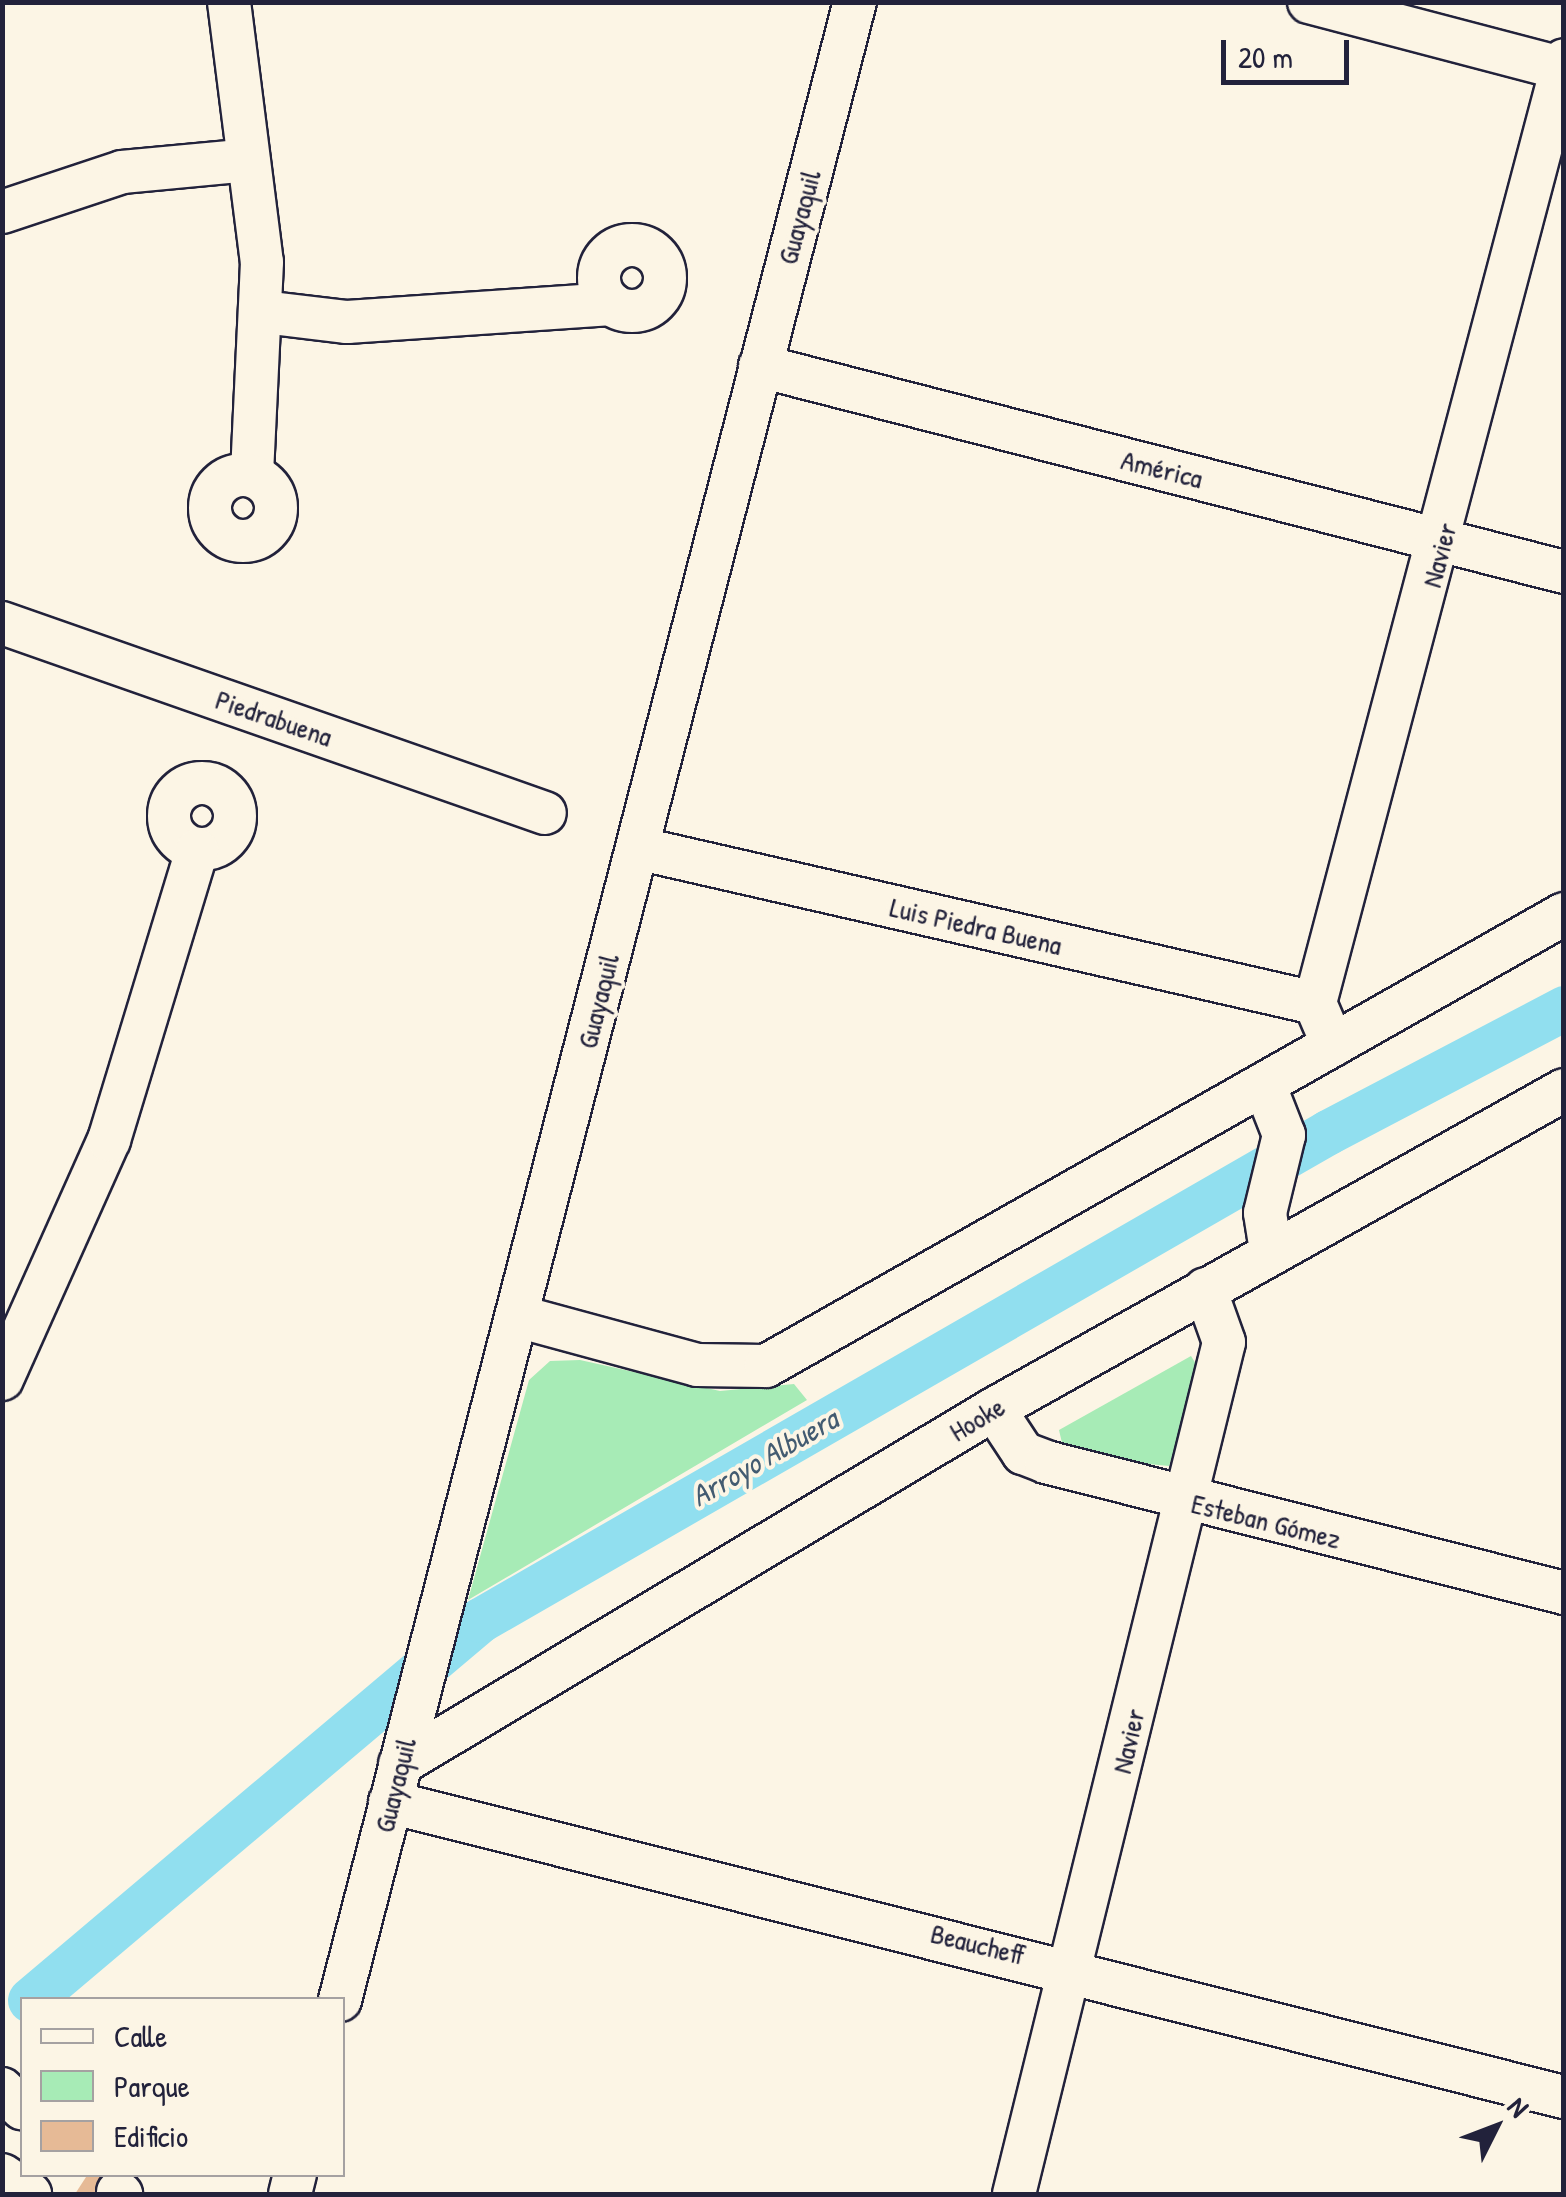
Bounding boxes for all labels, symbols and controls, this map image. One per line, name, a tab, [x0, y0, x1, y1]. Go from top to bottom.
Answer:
scale bar	[1226, 20, 1354, 82]
text: 20 m	[1238, 37, 1293, 77]
street label: Guayaquil	[770, 166, 828, 268]
street label: América	[1118, 443, 1206, 495]
street label: Navier	[1414, 519, 1464, 591]
street label: Piedrabuena	[211, 682, 337, 754]
street label: Luis Piedra Buena	[887, 890, 1065, 962]
street label: Guayaquil	[570, 950, 626, 1052]
street label: Hooke	[943, 1390, 1011, 1448]
water label: Arroyo Albuera	[684, 1400, 844, 1514]
street label: Esteban Gómez	[1188, 1486, 1344, 1556]
street label: Navier	[1104, 1705, 1152, 1777]
street label: Guayaquil	[367, 1734, 423, 1836]
street label: Beaucheff	[927, 1916, 1029, 1972]
legend	[20, 1997, 345, 2177]
text: Calle	[114, 2016, 167, 2056]
text: Parque	[114, 2066, 190, 2106]
north arrow	[1446, 2077, 1546, 2177]
text: N	[1499, 2089, 1537, 2125]
text: Edificio	[114, 2116, 188, 2156]

